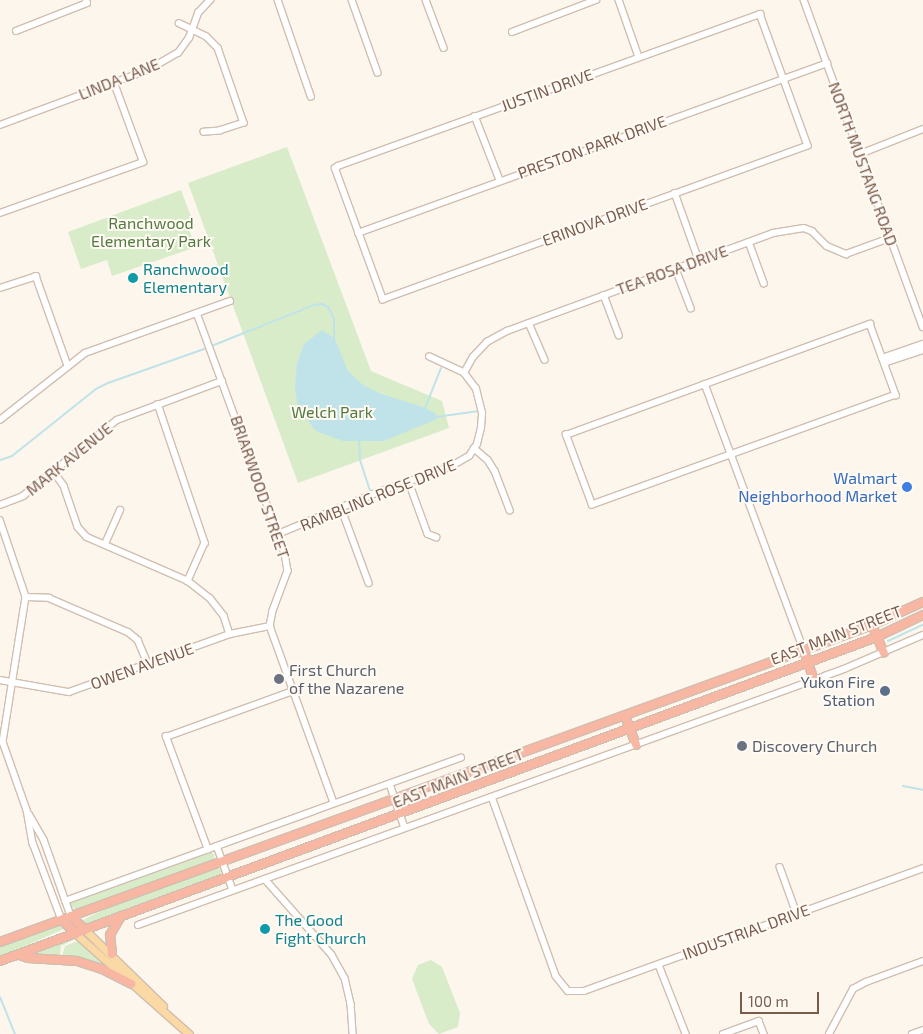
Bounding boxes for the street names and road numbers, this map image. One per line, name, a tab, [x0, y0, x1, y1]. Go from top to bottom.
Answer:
street label: LINDA LANE	[75, 54, 163, 104]
street label: JUSTIN DRIVE	[498, 64, 596, 116]
street label: NORTH MUSTANG ROAD	[824, 79, 902, 249]
street label: PRESTON PARK DRIVE	[515, 111, 669, 183]
street label: ERINOVA DRIVE	[540, 194, 650, 250]
street label: TEA ROSA DRIVE	[613, 241, 731, 299]
street label: BRIARWOOD STREET	[227, 413, 293, 561]
street label: MARK AVENUE	[22, 418, 116, 500]
street label: RAMBLING ROSE DRIVE	[297, 455, 459, 535]
street label: EAST MAIN STREET	[768, 601, 904, 669]
street label: OWEN AVENUE	[88, 638, 196, 694]
street label: EAST MAIN STREET	[390, 744, 526, 812]
street label: INDUSTRIAL DRIVE	[680, 900, 812, 964]

